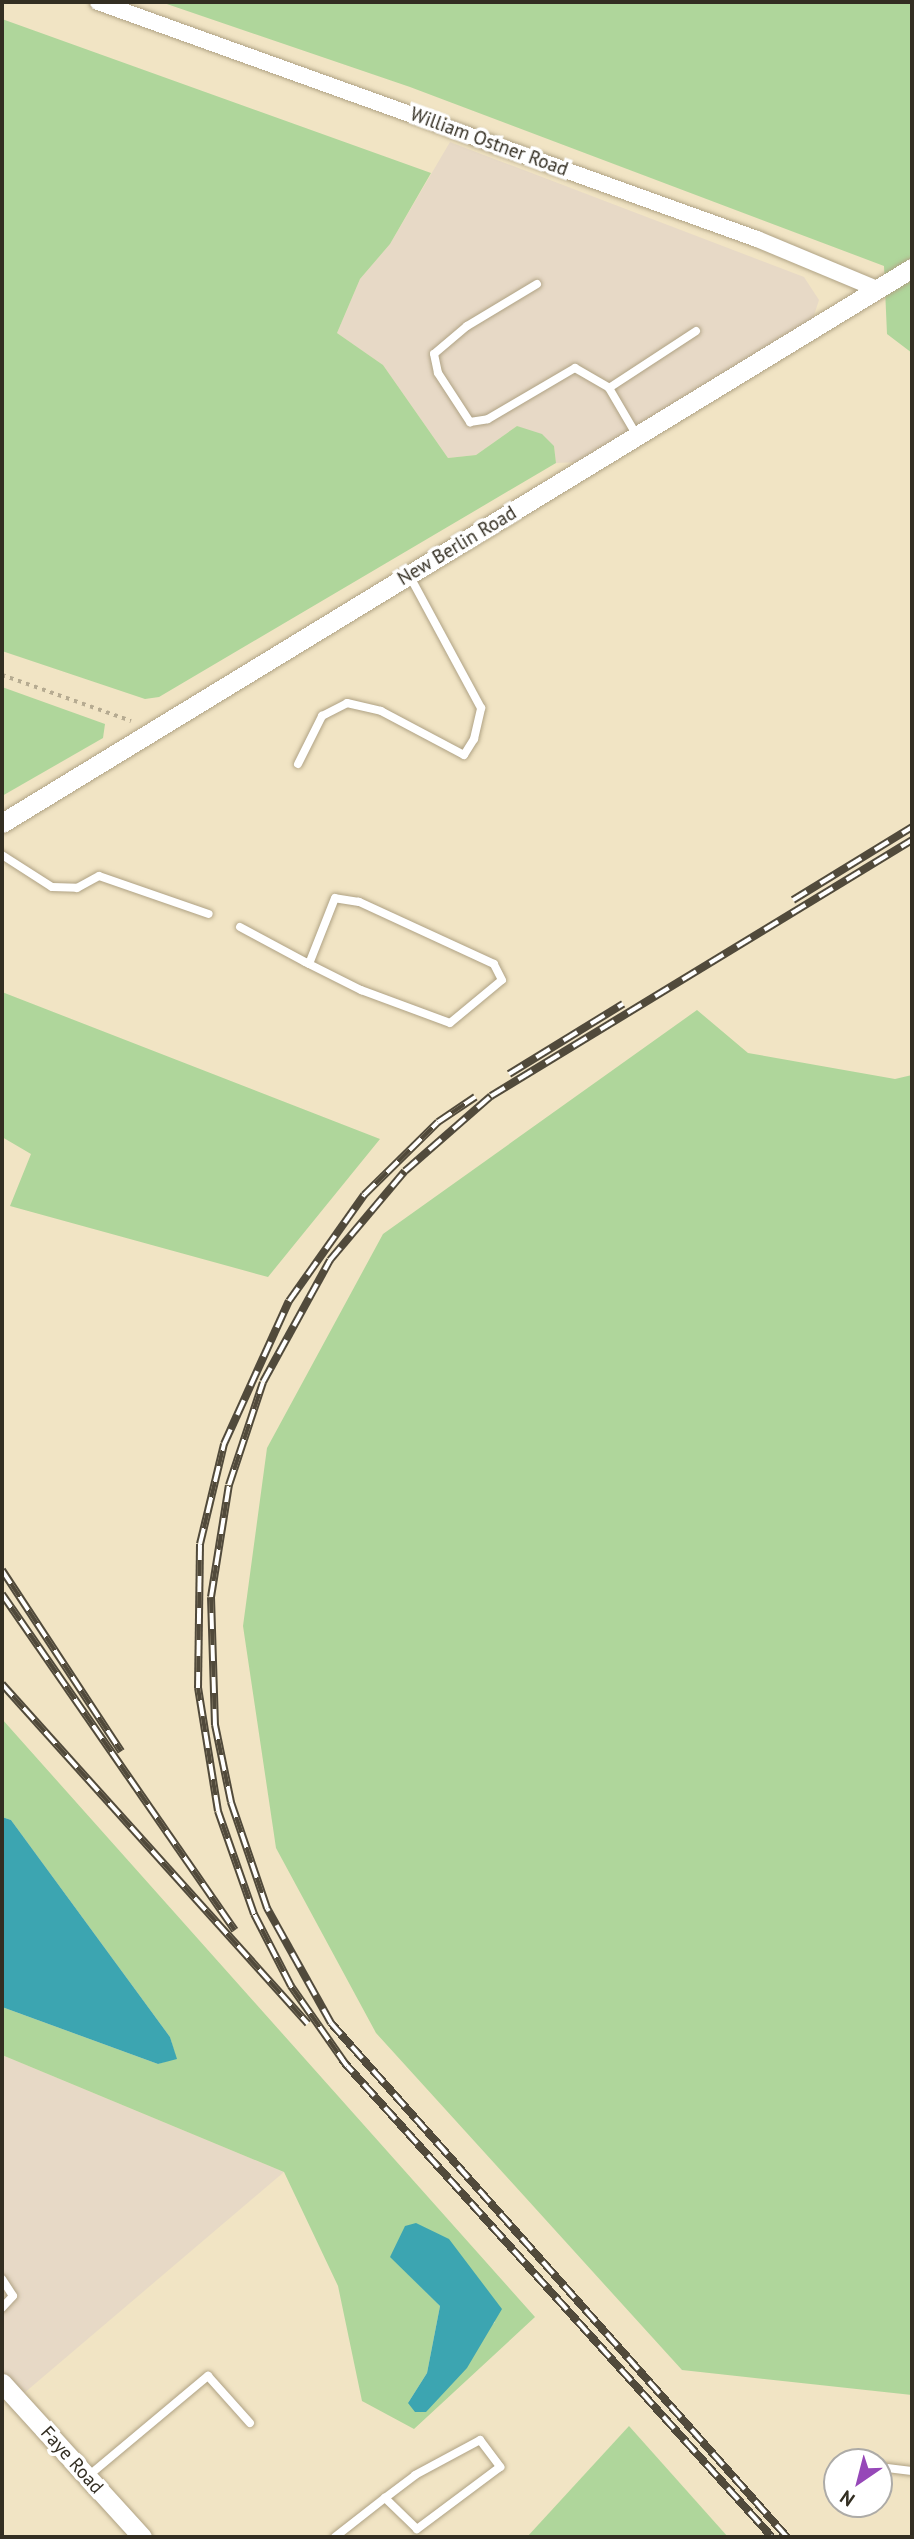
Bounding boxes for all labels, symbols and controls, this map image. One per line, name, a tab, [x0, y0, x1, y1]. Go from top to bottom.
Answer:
street label: William Ostner Road	[407, 103, 571, 181]
street label: New Berlin Road	[393, 502, 521, 590]
street label: Faye Road	[36, 2422, 108, 2498]
north arrow	[823, 2448, 893, 2518]
text: N	[835, 2485, 859, 2512]

